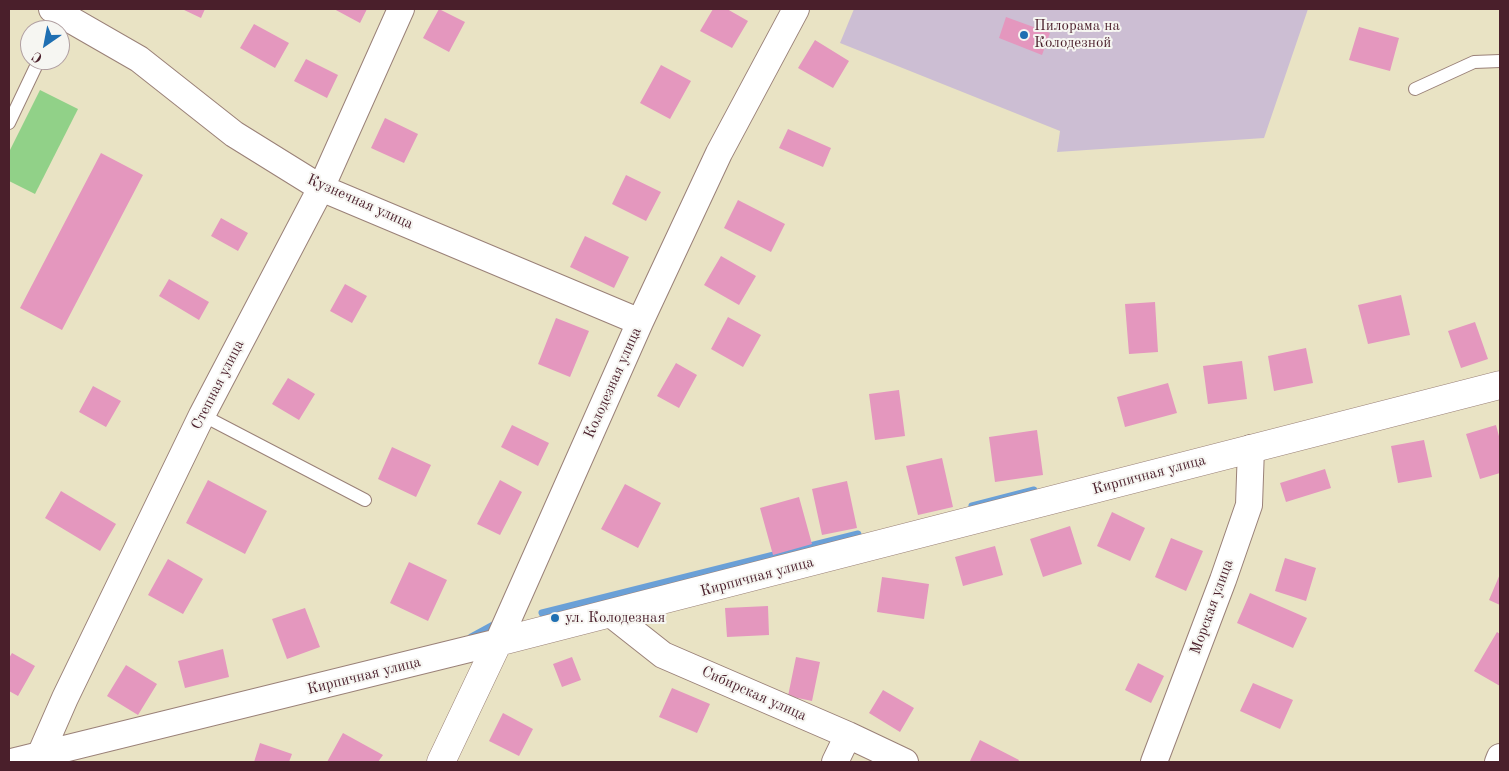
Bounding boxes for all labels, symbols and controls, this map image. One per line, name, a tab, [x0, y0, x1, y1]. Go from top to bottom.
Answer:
place label: Пилорама на Колодезной	[1034, 17, 1120, 52]
north arrow	[20, 20, 70, 70]
marker: Пилорама на Колодезной	[1018, 29, 1030, 41]
text: С	[30, 48, 45, 65]
street label: Кузнечная улица	[304, 171, 416, 233]
street label: Колодезная улица	[580, 325, 646, 441]
street label: Степная улица	[188, 337, 248, 433]
street label: Кирпичная улица	[1090, 451, 1208, 499]
street label: Кирпичная улица	[698, 553, 816, 601]
street label: Морская улица	[1187, 557, 1237, 657]
place label: ул. Колодезная	[565, 609, 665, 627]
marker: ул. Колодезная	[549, 612, 561, 624]
street label: Кирпичная улица	[305, 653, 423, 699]
street label: Сибирская улица	[699, 663, 809, 725]

